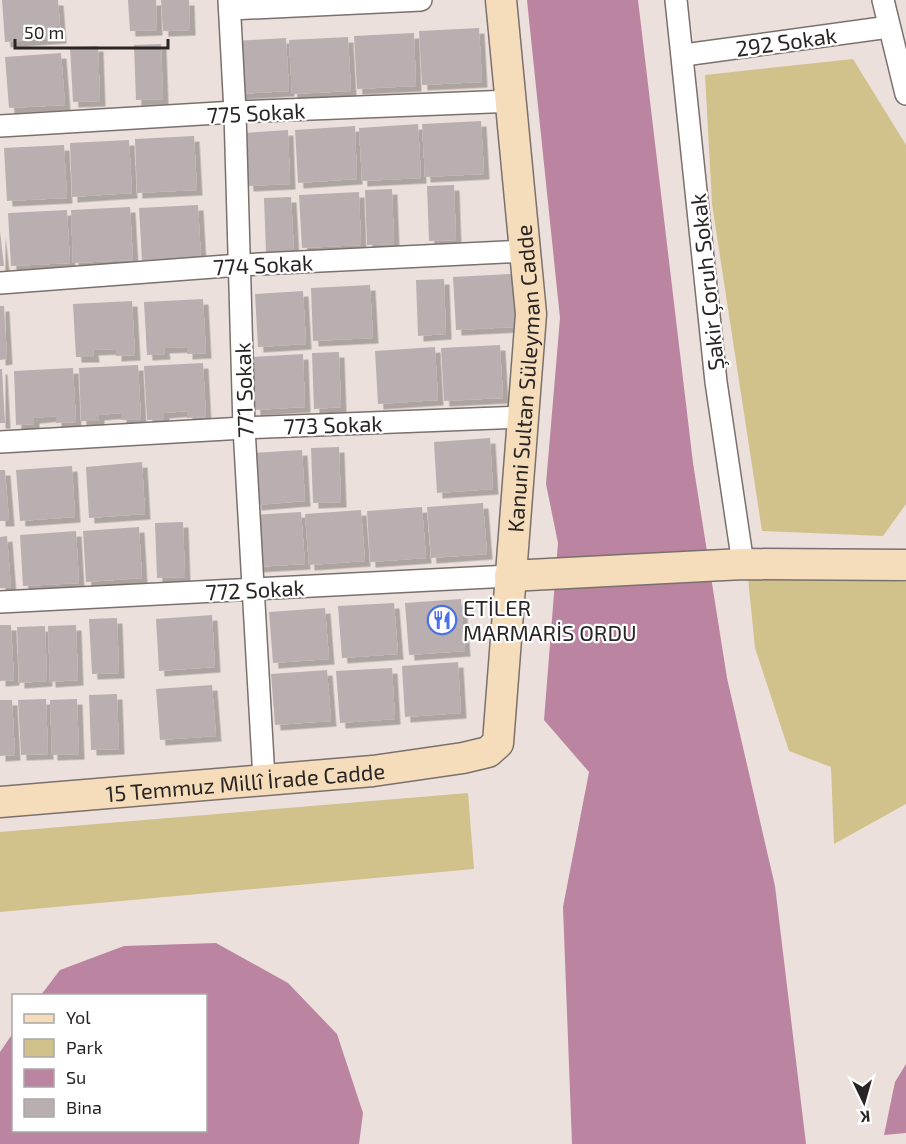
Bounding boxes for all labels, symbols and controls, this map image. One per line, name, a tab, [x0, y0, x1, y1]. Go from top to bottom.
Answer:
scale bar	[15, 12, 168, 50]
text: 50 m	[24, 21, 64, 43]
street label: 292 Sokak	[734, 21, 838, 61]
street label: 775 Sokak	[206, 96, 306, 128]
street label: Şakir Çoruh Sokak	[684, 192, 730, 372]
street label: Kanuni Sultan Süleyman Cadde	[501, 224, 544, 533]
street label: 774 Sokak	[212, 248, 314, 280]
street label: 771 Sokak	[228, 342, 258, 438]
street label: 773 Sokak	[283, 409, 383, 439]
street label: 772 Sokak	[205, 573, 305, 605]
place label: ETİLER MARMARİS ORDU	[463, 594, 637, 645]
restaurant icon: ETİLER MARMARİS ORDU	[426, 604, 458, 636]
street label: 15 Temmuz Millî İrade Cadde	[104, 756, 387, 806]
legend	[12, 994, 207, 1132]
text: Yol	[66, 1006, 91, 1028]
text: Park	[66, 1036, 103, 1058]
text: Su	[66, 1066, 86, 1088]
north arrow	[834, 1072, 894, 1132]
text: Bina	[66, 1096, 102, 1118]
text: K	[859, 1108, 871, 1127]

